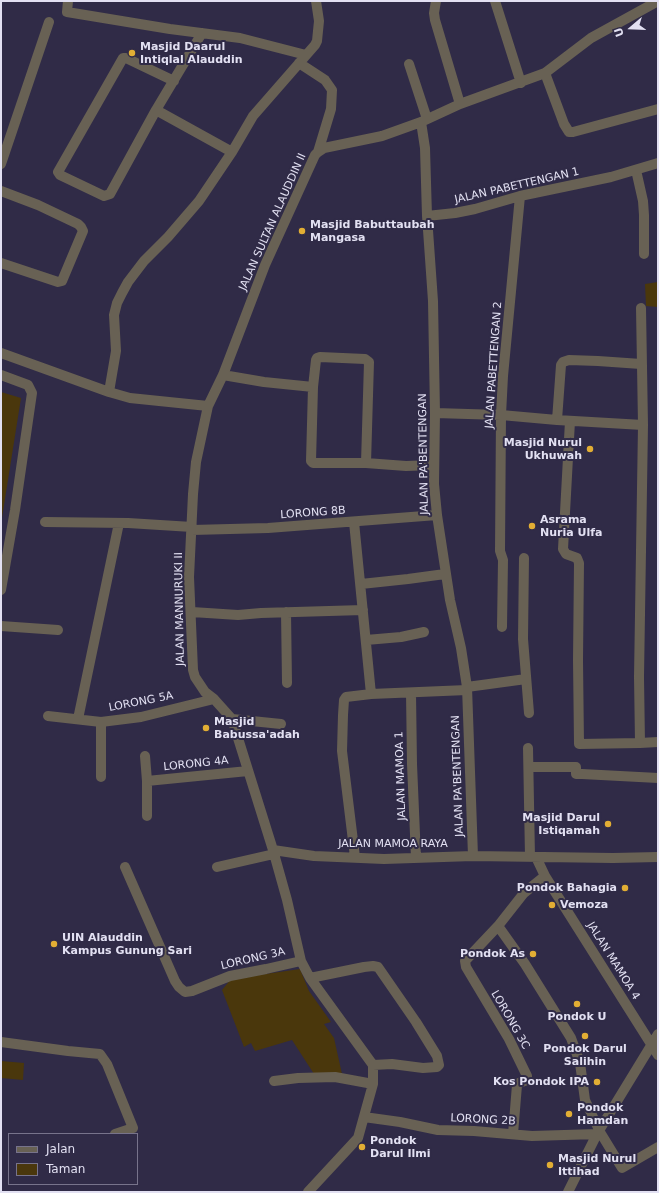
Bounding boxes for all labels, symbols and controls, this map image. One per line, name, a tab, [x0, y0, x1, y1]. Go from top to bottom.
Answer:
north arrow	[611, 8, 651, 48]
text: U	[612, 26, 627, 38]
place label: Masjid Daarul Intiqlal Alauddin	[140, 40, 243, 66]
marker: Masjid Daarul Intiqlal Alauddin	[127, 48, 137, 58]
street label: JALAN SULTAN ALAUDDIN II	[237, 151, 309, 293]
street label: JALAN PABETTENGAN 1	[453, 165, 581, 207]
place label: Masjid Babuttaubah Mangasa	[310, 218, 435, 244]
marker: Masjid Babuttaubah Mangasa	[297, 226, 307, 236]
street label: JALAN PABETTENGAN 2	[483, 301, 505, 429]
street label: JALAN PA'BENTENGAN	[416, 393, 432, 515]
place label: Masjid Nurul Ukhuwah	[504, 436, 582, 462]
marker: Masjid Nurul Ukhuwah	[585, 444, 595, 454]
street label: LORONG 8B	[280, 504, 346, 522]
place label: Asrama Nuria Ulfa	[540, 513, 602, 539]
marker: Asrama Nuria Ulfa	[527, 521, 537, 531]
street label: JALAN MANNURUKI II	[172, 552, 188, 666]
street label: LORONG 5A	[108, 689, 174, 715]
place label: Masjid Babussa'adah	[214, 715, 300, 741]
street label: JALAN PA'BENTENGAN	[449, 715, 467, 837]
marker: Masjid Babussa'adah	[201, 723, 211, 733]
street label: JALAN MAMOA 1	[393, 731, 409, 821]
street label: LORONG 4A	[163, 754, 229, 774]
place label: Masjid Darul Istiqamah	[522, 811, 600, 837]
marker: Masjid Darul Istiqamah	[603, 819, 613, 829]
street label: JALAN MAMOA RAYA	[338, 837, 448, 851]
place label: Pondok Bahagia	[517, 881, 617, 895]
marker: Pondok Bahagia	[620, 883, 630, 893]
place label: Vemoza	[560, 898, 608, 912]
marker: Vemoza	[547, 900, 557, 910]
street label: JALAN MAMOA 4	[584, 920, 642, 1002]
place label: UIN Alauddin Kampus Gunung Sari	[62, 931, 192, 957]
marker: UIN Alauddin Kampus Gunung Sari	[49, 939, 59, 949]
street label: LORONG 3A	[220, 945, 286, 973]
place label: Pondok As	[460, 947, 525, 961]
marker: Pondok As	[528, 949, 538, 959]
street label: LORONG 3C	[488, 988, 532, 1052]
marker: Pondok U	[572, 999, 582, 1009]
place label: Pondok U	[548, 1010, 606, 1024]
marker: Pondok Darul Salihin	[580, 1031, 590, 1041]
place label: Pondok Darul Salihin	[543, 1042, 627, 1068]
place label: Kos Pondok IPA	[493, 1075, 589, 1089]
marker: Kos Pondok IPA	[592, 1077, 602, 1087]
place label: Pondok Hamdan	[577, 1101, 628, 1127]
marker: Pondok Hamdan	[564, 1109, 574, 1119]
street label: LORONG 2B	[450, 1112, 516, 1128]
legend	[8, 1133, 138, 1185]
place label: Pondok Darul Ilmi	[370, 1134, 431, 1160]
text: Jalan	[46, 1142, 75, 1156]
marker: Pondok Darul Ilmi	[357, 1142, 367, 1152]
place label: Masjid Nurul Ittihad	[558, 1152, 636, 1178]
marker: Masjid Nurul Ittihad	[545, 1160, 555, 1170]
text: Taman	[46, 1162, 85, 1176]

